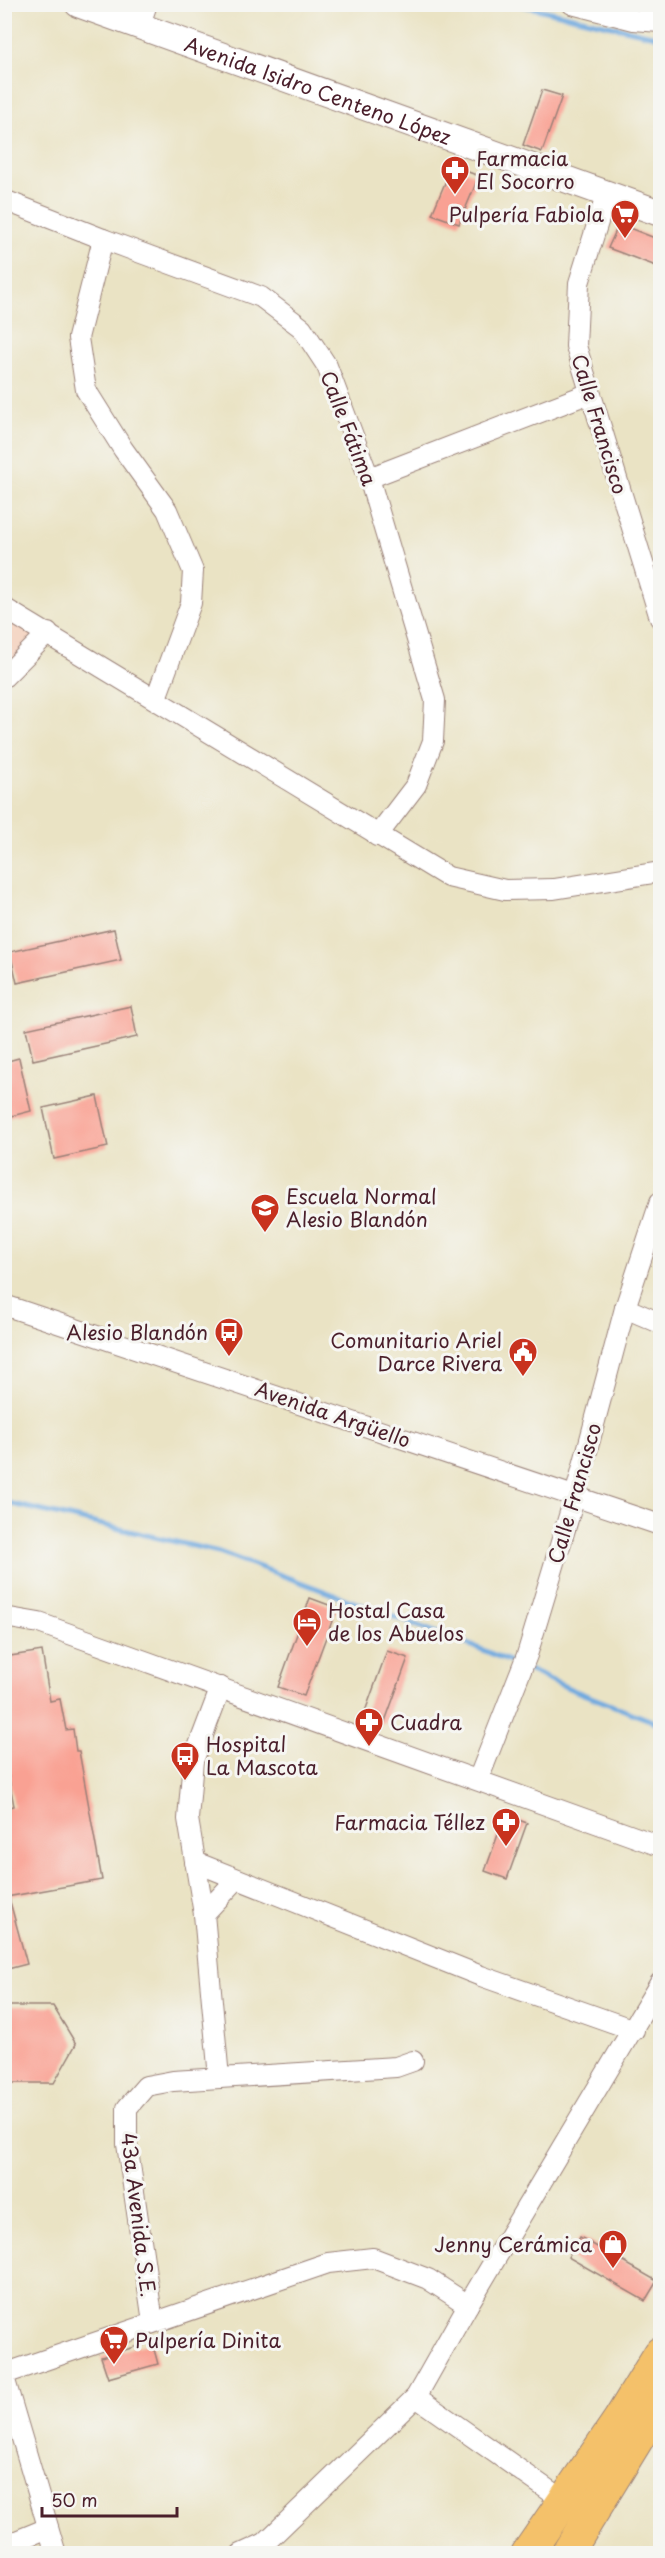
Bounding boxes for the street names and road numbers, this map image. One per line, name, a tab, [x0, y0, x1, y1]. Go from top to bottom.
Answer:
street label: Avenida Isidro Centeno López	[181, 29, 455, 152]
street label: Calle Francisco	[564, 350, 636, 498]
street label: Calle Fátima	[313, 366, 385, 490]
street label: Avenida Argüello	[251, 1373, 415, 1455]
street label: Calle Francisco	[540, 1419, 608, 1567]
street label: 43a Avenida S.E.	[114, 2131, 164, 2299]

